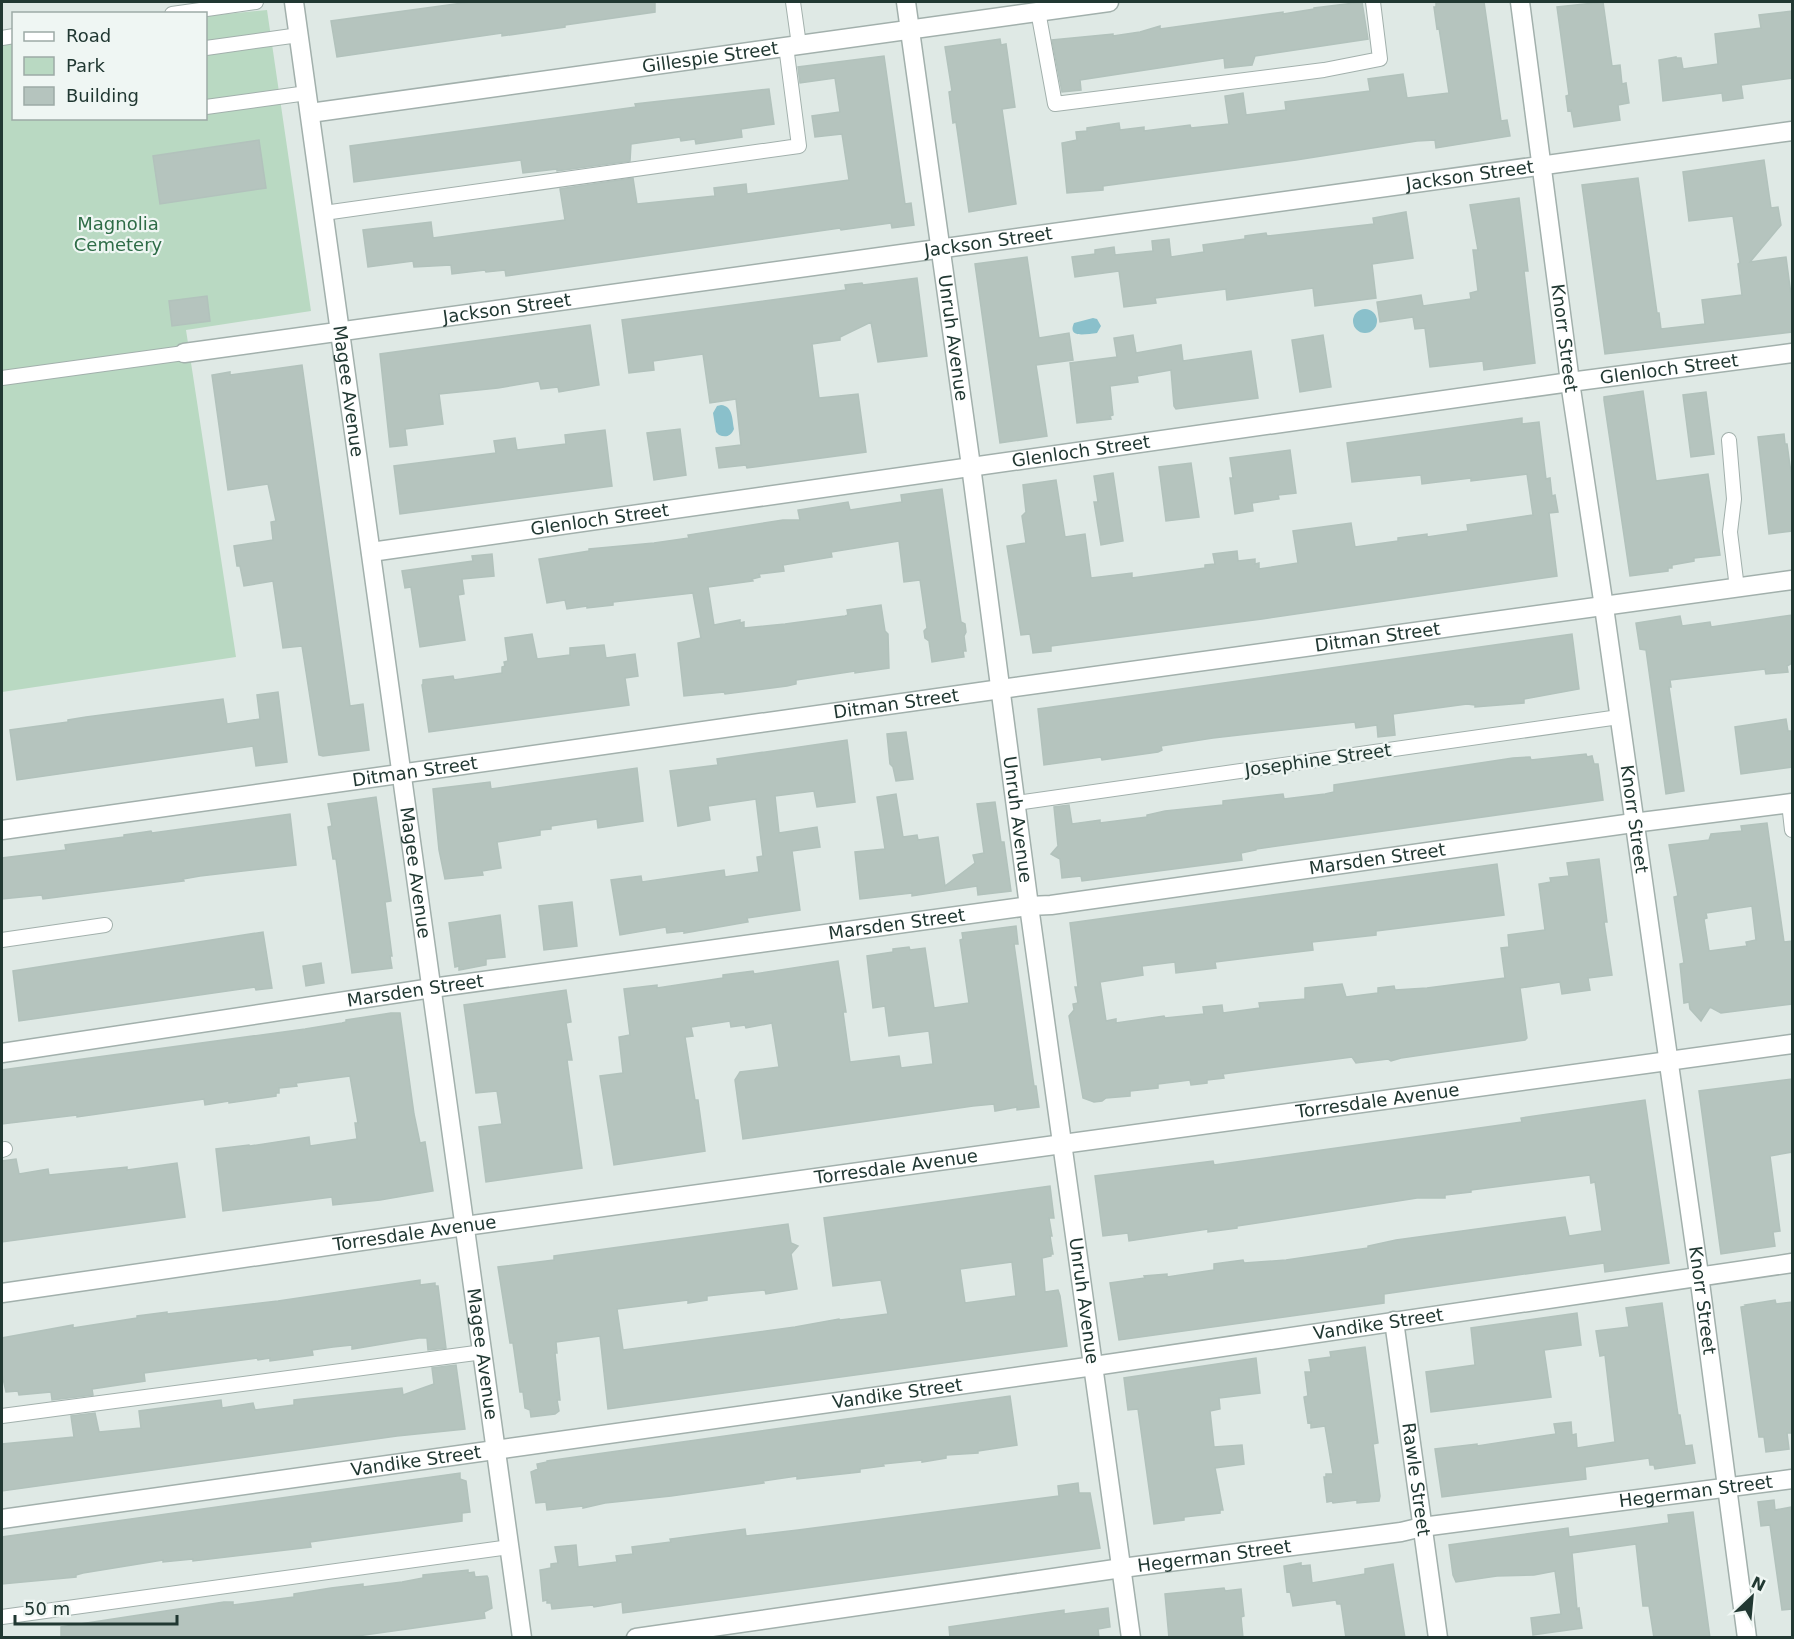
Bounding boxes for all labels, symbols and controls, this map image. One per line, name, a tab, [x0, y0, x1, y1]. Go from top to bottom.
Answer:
legend	[12, 12, 207, 120]
text: Road	[66, 25, 111, 46]
street label: Gillespie Street	[641, 37, 780, 77]
text: Park	[66, 55, 105, 76]
text: Building	[66, 85, 139, 106]
street label: Jackson Street	[1403, 156, 1535, 194]
park label: Magnolia Cemetery	[74, 213, 163, 255]
street label: Jackson Street	[922, 222, 1054, 261]
street label: Unruh Avenue	[934, 273, 973, 402]
street label: Knorr Street	[1547, 283, 1582, 394]
street label: Jackson Street	[441, 289, 572, 327]
street label: Magee Avenue	[329, 324, 368, 458]
street label: Glenloch Street	[1599, 349, 1740, 388]
street label: Glenloch Street	[1010, 431, 1151, 471]
street label: Glenloch Street	[529, 499, 670, 539]
street label: Ditman Street	[1313, 618, 1442, 656]
street label: Ditman Street	[832, 684, 960, 723]
street label: Josephine Street	[1242, 739, 1392, 780]
street label: Ditman Street	[351, 752, 479, 790]
street label: Unruh Avenue	[999, 755, 1037, 884]
street label: Knorr Street	[1617, 763, 1653, 875]
street label: Magee Avenue	[396, 805, 435, 940]
street label: Marsden Street	[1308, 839, 1447, 879]
street label: Marsden Street	[827, 904, 966, 943]
street label: Marsden Street	[346, 970, 485, 1011]
street label: Torresdale Avenue	[1294, 1079, 1461, 1122]
street label: Torresdale Avenue	[812, 1145, 979, 1188]
street label: Torresdale Avenue	[331, 1211, 498, 1255]
street label: Unruh Avenue	[1065, 1236, 1104, 1365]
street label: Knorr Street	[1685, 1245, 1720, 1356]
street label: Magee Avenue	[463, 1287, 502, 1421]
street label: Vandike Street	[1312, 1304, 1445, 1344]
street label: Vandike Street	[831, 1374, 964, 1413]
street label: Rawle Street	[1398, 1421, 1435, 1538]
street label: Vandike Street	[349, 1441, 482, 1480]
street label: Hegerman Street	[1618, 1471, 1774, 1511]
street label: Hegerman Street	[1136, 1535, 1292, 1576]
north arrow	[1722, 1567, 1782, 1627]
text: N	[1748, 1572, 1769, 1595]
scale bar	[15, 1588, 177, 1626]
text: 50 m	[24, 1598, 70, 1619]

